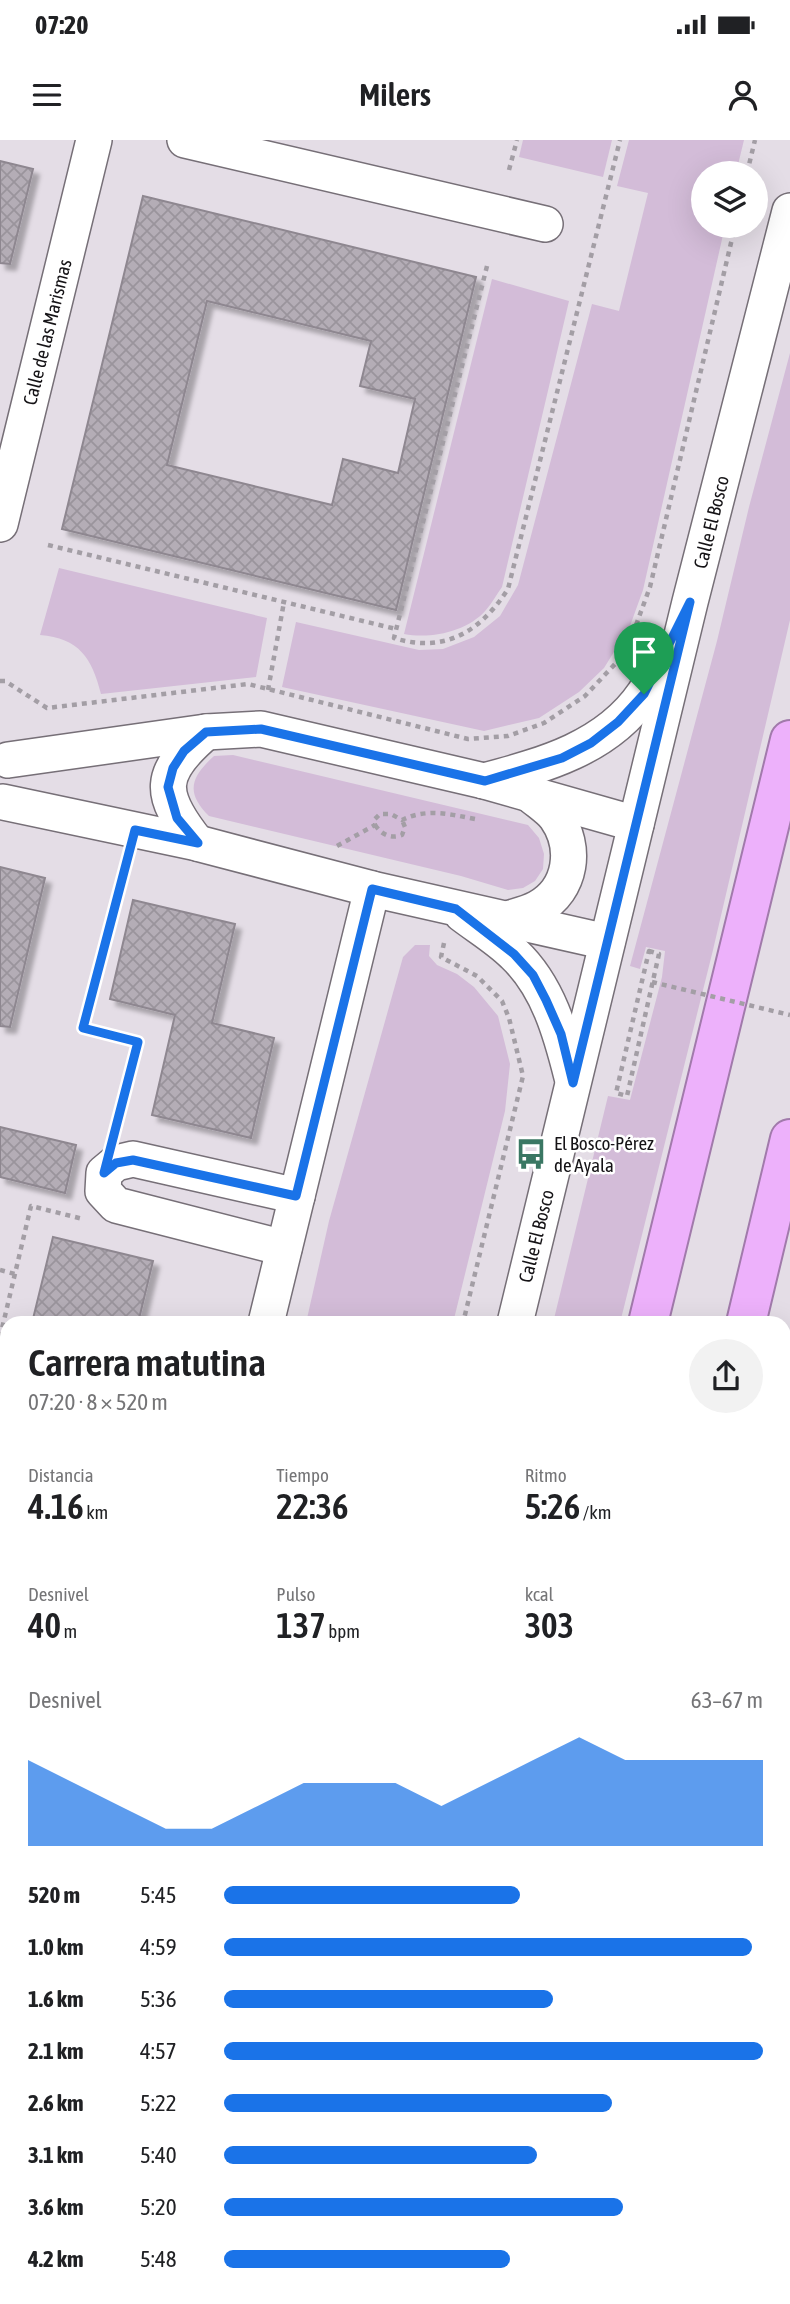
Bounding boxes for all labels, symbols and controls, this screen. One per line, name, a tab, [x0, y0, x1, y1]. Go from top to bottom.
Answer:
text: 07:20	[35, 10, 89, 40]
icon: menu	[28, 76, 66, 114]
text: Milers	[359, 76, 431, 113]
icon: person	[724, 76, 762, 114]
map controls	[691, 161, 768, 238]
button: layers	[691, 161, 768, 238]
street label: Calle de las Marismas	[18, 257, 76, 407]
street label: Calle El Bosco	[689, 473, 733, 571]
pin	[614, 622, 674, 694]
icon: arrive	[625, 633, 663, 671]
place label: El Bosco-Pérez de Ayala	[554, 1132, 654, 1176]
bus stop icon: El Bosco-Pérez de Ayala	[514, 1137, 548, 1171]
street label: Calle El Bosco	[514, 1187, 558, 1285]
button: share	[689, 1339, 763, 1413]
text: Carrera matutina	[28, 1341, 266, 1384]
text: 07:20 · 8 × 520 m	[28, 1389, 168, 1415]
text: Distancia	[28, 1464, 93, 1486]
text: Tiempo	[276, 1464, 329, 1486]
text: Ritmo	[525, 1464, 567, 1486]
text: 4.16	[28, 1486, 84, 1526]
text: 22:36	[276, 1486, 348, 1526]
text: 5:26	[525, 1486, 580, 1526]
text: km	[84, 1501, 108, 1523]
text: /km	[580, 1501, 611, 1523]
text: Desnivel	[28, 1583, 89, 1605]
text: Pulso	[276, 1583, 316, 1605]
text: kcal	[525, 1583, 554, 1605]
text: 40	[28, 1605, 61, 1645]
text: 137	[276, 1605, 326, 1645]
text: 303	[525, 1605, 574, 1645]
text: m	[61, 1620, 77, 1642]
text: bpm	[326, 1620, 360, 1642]
text: Desnivel	[28, 1687, 102, 1713]
text: 63–67 m	[691, 1687, 763, 1713]
text: 520 m	[28, 1882, 80, 1908]
text: 5:45	[140, 1882, 177, 1908]
text: 1.0 km	[28, 1934, 84, 1960]
text: 4:59	[140, 1934, 177, 1960]
text: 1.6 km	[28, 1986, 84, 2012]
text: 5:36	[140, 1986, 177, 2012]
text: 2.1 km	[28, 2038, 84, 2064]
text: 4:57	[140, 2038, 177, 2064]
text: 2.6 km	[28, 2090, 84, 2116]
text: 5:22	[140, 2090, 177, 2116]
text: 3.1 km	[28, 2142, 84, 2168]
text: 5:40	[140, 2142, 177, 2168]
text: 3.6 km	[28, 2194, 84, 2220]
text: 5:20	[140, 2194, 177, 2220]
text: 4.2 km	[28, 2246, 84, 2272]
text: 5:48	[140, 2246, 177, 2272]

